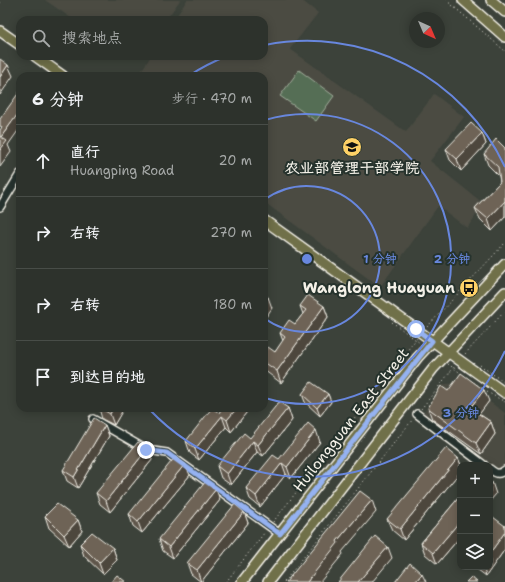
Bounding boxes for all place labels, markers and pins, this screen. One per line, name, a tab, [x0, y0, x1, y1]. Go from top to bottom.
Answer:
school or university icon: 农业部管理干部学院	[341, 136, 363, 158]
place label: 农业部管理干部学院	[284, 158, 420, 178]
centre of rings	[300, 252, 314, 266]
bus stop icon: Wanglong Huayuan	[458, 277, 480, 299]
place label: Wanglong Huayuan	[303, 278, 455, 298]

